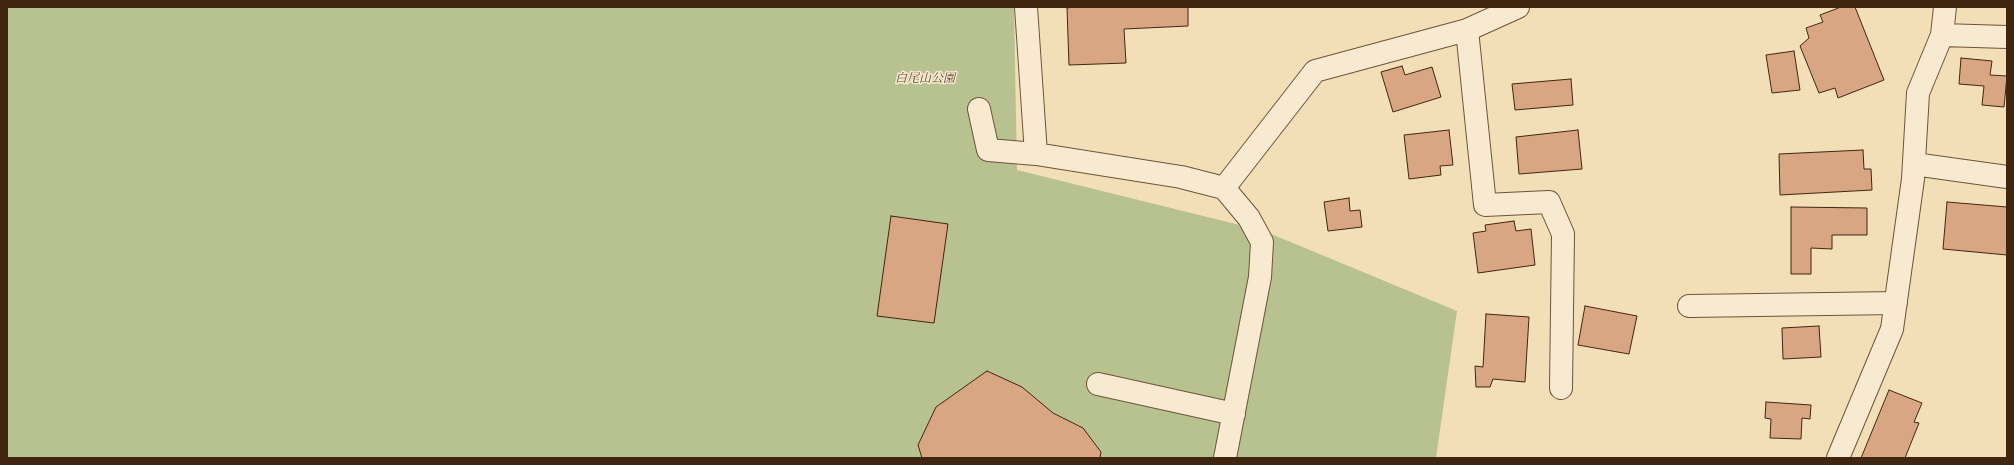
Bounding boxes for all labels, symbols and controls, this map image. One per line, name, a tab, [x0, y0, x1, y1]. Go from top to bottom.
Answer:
park label: 白尾山公園	[895, 72, 955, 86]

